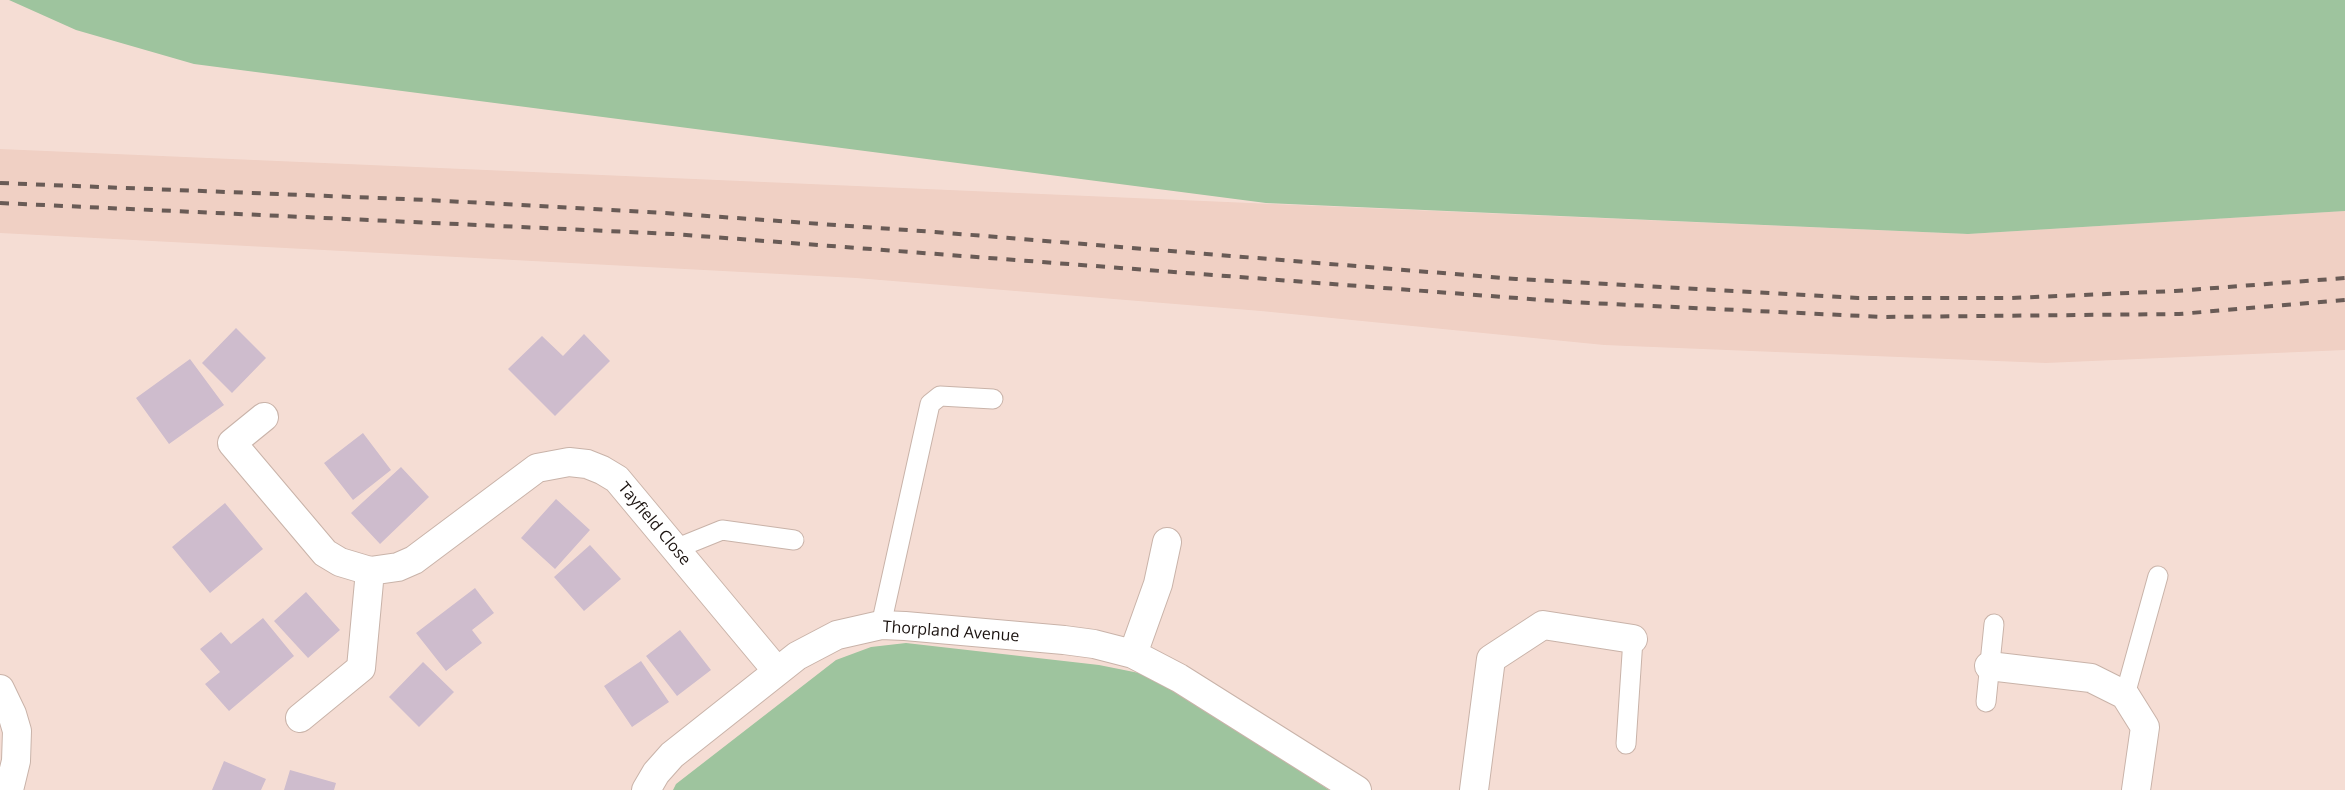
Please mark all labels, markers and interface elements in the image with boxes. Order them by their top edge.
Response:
street label: Tayfield Close [614,479,694,569]
street label: Thorpland Avenue [882,618,1020,646]

